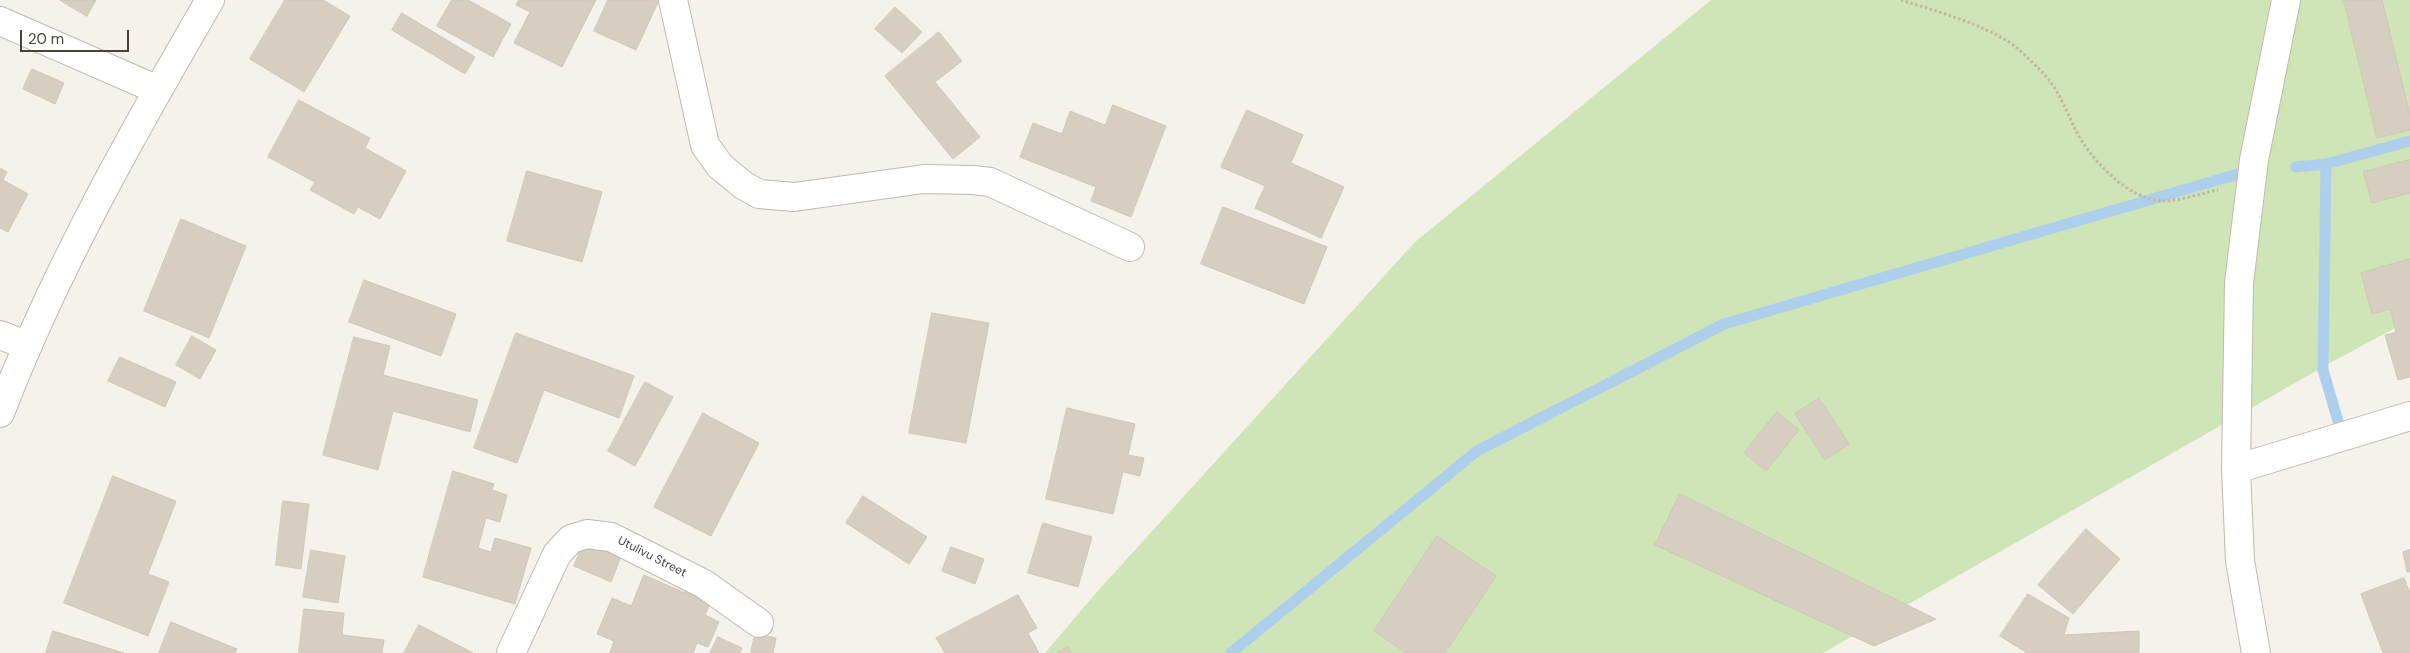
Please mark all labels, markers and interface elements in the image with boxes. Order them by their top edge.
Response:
scale bar [22,20,131,52]
text: 20 m [28,29,64,49]
street label: Utulivu Street [615,533,689,581]

